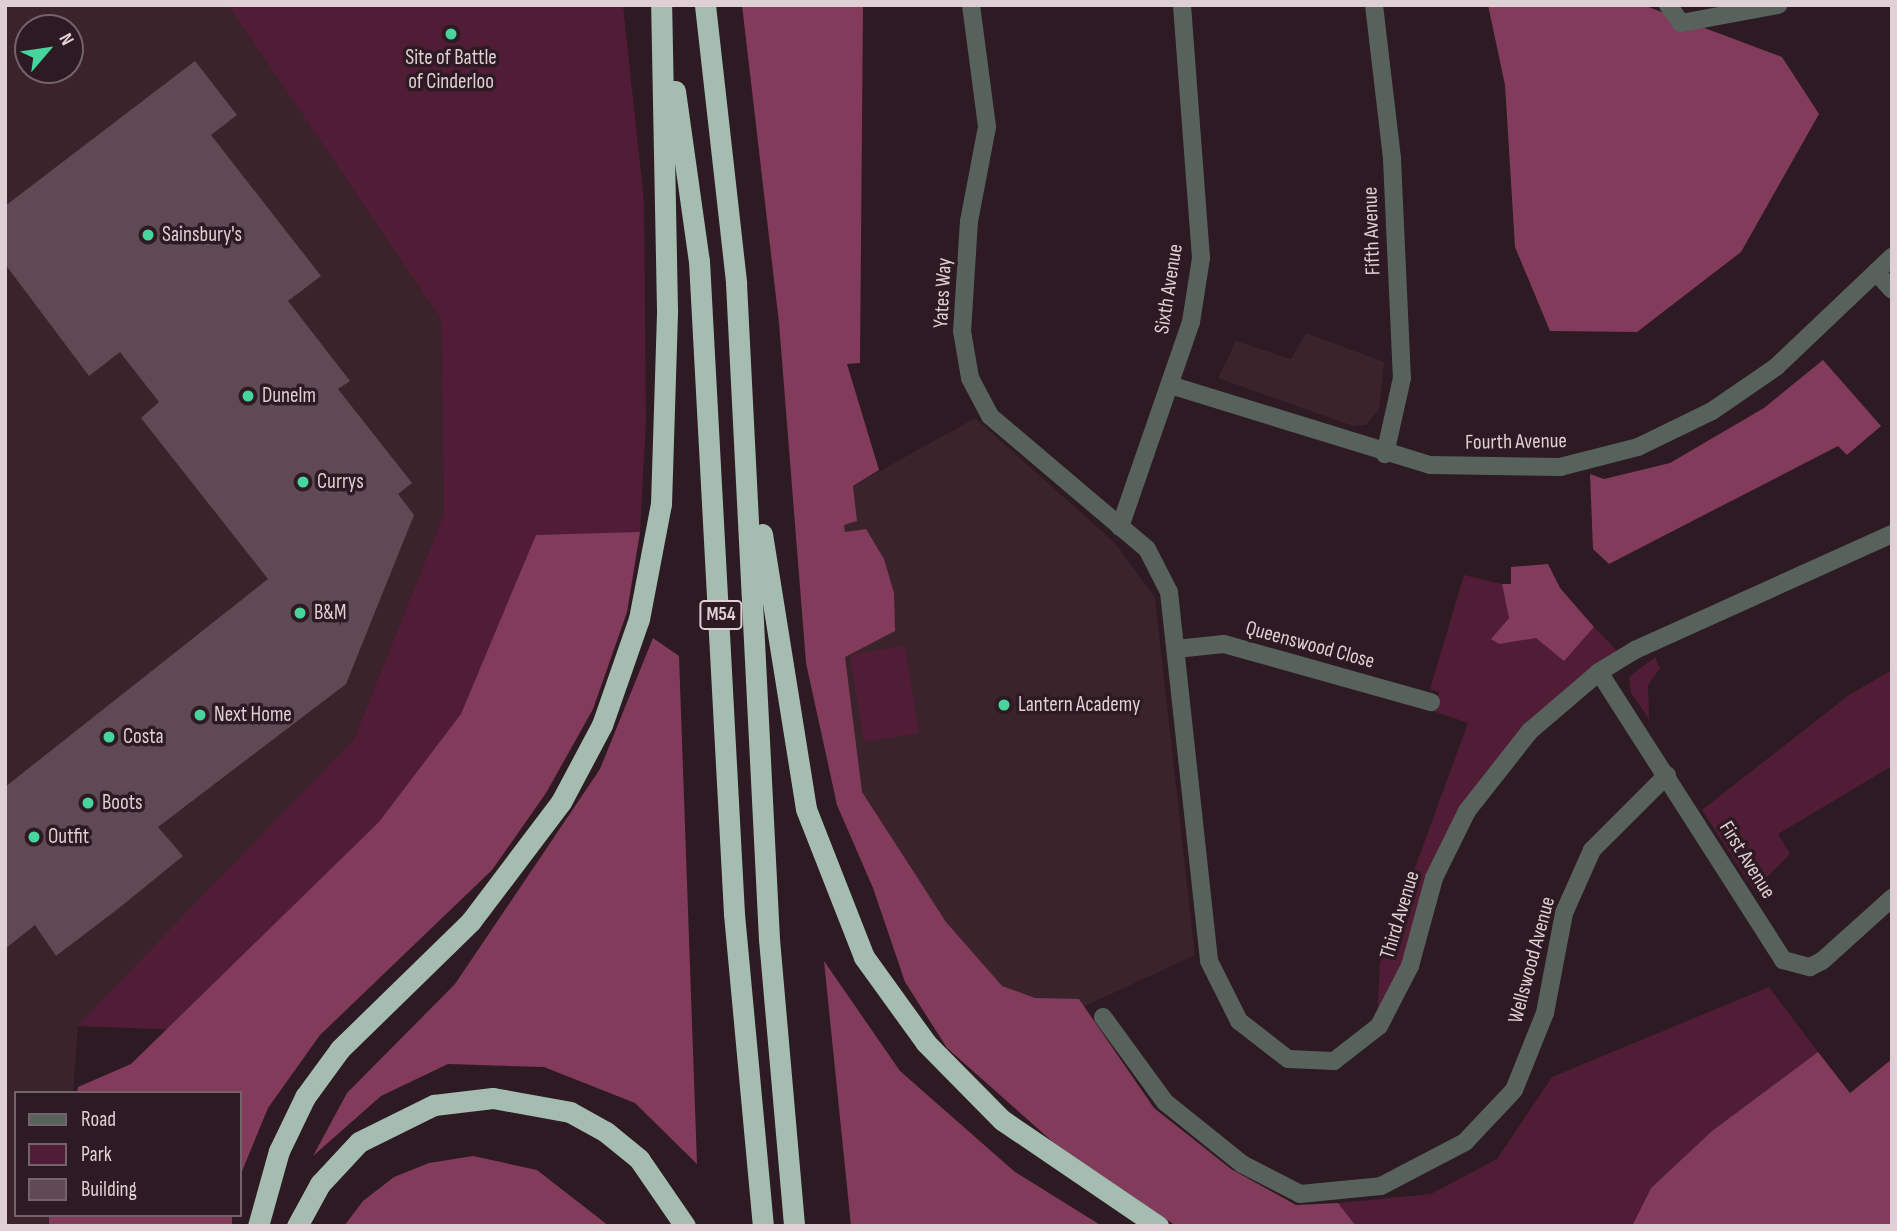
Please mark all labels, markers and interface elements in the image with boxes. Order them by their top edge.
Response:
north arrow [14,14,84,84]
marker: Site of Battle of Cinderloo [443,26,459,42]
text: N [54,30,79,50]
place label: Site of Battle of Cinderloo [405,45,497,95]
street label: Fifth Avenue [1358,186,1386,276]
place label: Sainsbury's [162,222,242,248]
marker: Sainsbury's [140,227,156,243]
street label: Sixth Avenue [1149,242,1189,336]
street label: Yates Way [929,257,957,329]
place label: Dunelm [262,383,316,409]
marker: Dunelm [240,388,256,404]
street label: Fourth Avenue [1465,429,1567,455]
place label: Currys [317,469,364,495]
marker: Currys [295,474,311,490]
place label: B&M [314,600,346,626]
road number: M54 [698,600,744,630]
marker: B&M [292,605,308,621]
street label: Queenswood Close [1243,616,1377,674]
place label: Lantern Academy [1018,692,1140,718]
marker: Lantern Academy [996,697,1012,713]
place label: Next Home [214,702,292,728]
marker: Next Home [192,707,208,723]
place label: Costa [123,724,164,750]
marker: Costa [101,729,117,745]
place label: Boots [102,790,143,816]
marker: Boots [80,795,96,811]
street label: First Avenue [1713,817,1781,903]
place label: Outfit [48,824,89,850]
marker: Outfit [26,829,42,845]
street label: Third Avenue [1375,868,1425,962]
street label: Wellswood Avenue [1503,894,1561,1026]
legend [14,1091,242,1217]
text: Road [81,1107,116,1132]
text: Park [81,1142,112,1167]
text: Building [81,1177,137,1202]

